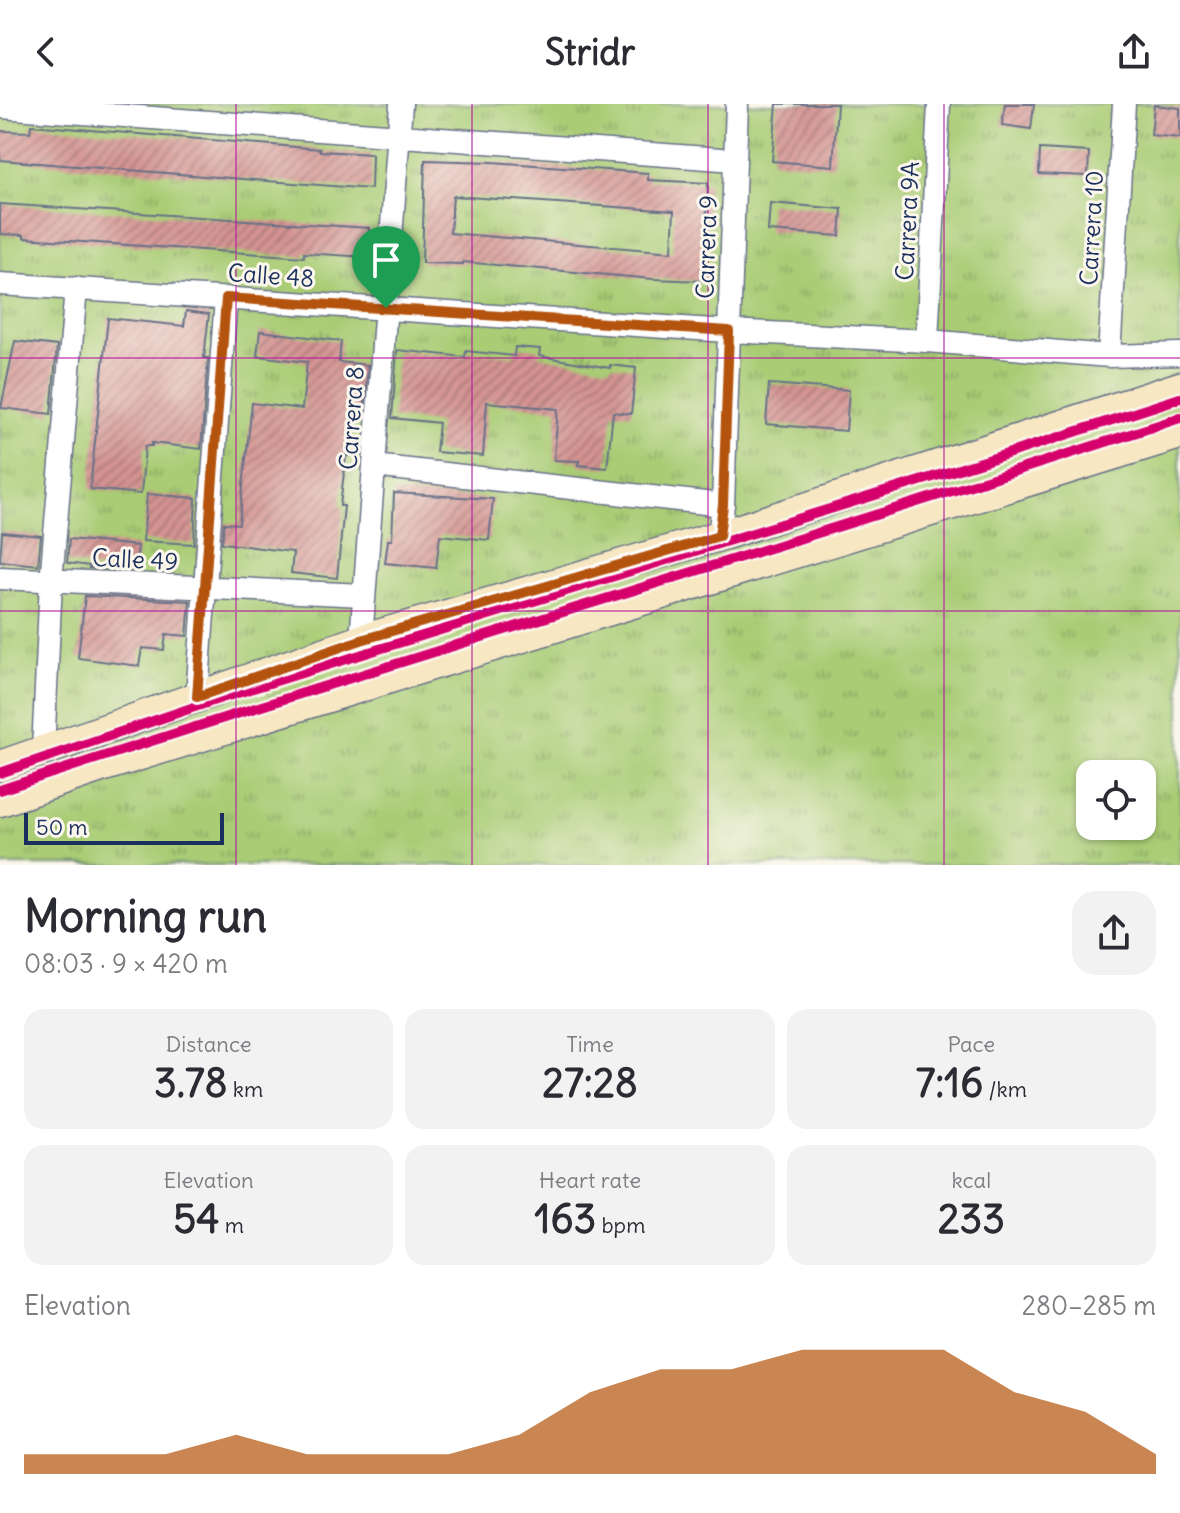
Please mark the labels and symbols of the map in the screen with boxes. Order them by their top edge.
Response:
street label: Carrera 9A [889,161,925,281]
street label: Carrera 10 [1073,170,1109,286]
street label: Carrera 9 [689,195,723,299]
pin [352,226,420,308]
street label: Calle 48 [227,257,315,293]
street label: Carrera 8 [332,365,370,471]
street label: Calle 49 [91,542,179,576]
scale bar [24,809,224,845]

